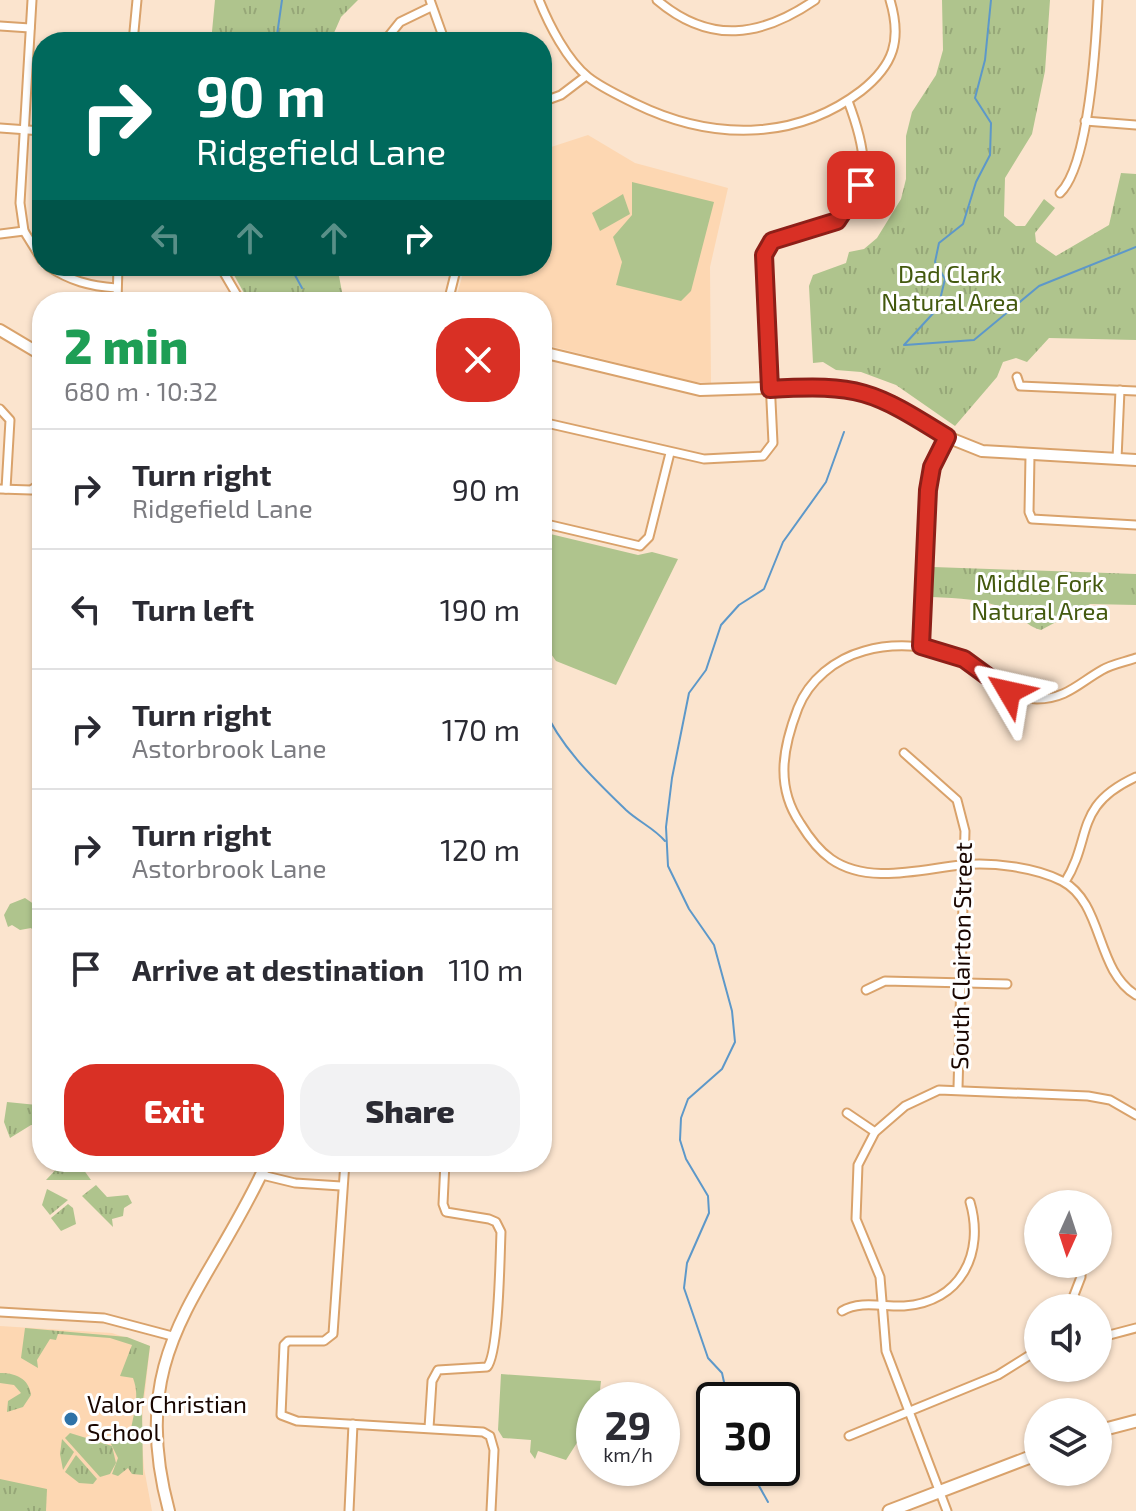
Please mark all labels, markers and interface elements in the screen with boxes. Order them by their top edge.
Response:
text: 90 m [196,61,326,128]
icon: right [64,64,168,168]
text: Ridgefield Lane [196,129,446,172]
pin [827,151,895,219]
icon: arrive [839,163,883,207]
icon: left [144,216,188,260]
icon: ahead [228,216,272,260]
icon: ahead [312,216,356,260]
icon: right [396,216,440,260]
park label: Dad Clark Natural Area [881,259,1019,316]
text: 2 min [64,316,188,374]
button: close [436,318,520,402]
text: 680 m · 10:32 [64,375,218,406]
text: Turn right [132,456,272,492]
icon: right [64,467,108,511]
text: 90 m [452,471,520,507]
text: Ridgefield Lane [132,492,313,523]
park label: Middle Fork Natural Area [971,568,1109,625]
icon: left [64,587,108,631]
text: Turn left [132,591,254,627]
text: 190 m [440,591,520,627]
position arrow [967,650,1051,734]
text: Turn right [132,696,272,732]
icon: right [64,707,108,751]
text: 170 m [442,711,520,747]
text: Astorbrook Lane [132,732,326,763]
text: Turn right [132,816,272,852]
icon: right [64,827,108,871]
text: 120 m [440,831,520,867]
street label: South Clairton Street [944,842,977,1070]
text: Astorbrook Lane [132,852,326,883]
icon: arrive [64,947,108,991]
text: Arrive at destination [132,951,424,987]
text: 110 m [448,951,523,987]
button: Exit [64,1064,284,1156]
button: Share [300,1064,520,1156]
north arrow [1024,1190,1112,1278]
map controls [1024,1190,1112,1486]
button: sound [1024,1294,1112,1382]
speed limit sign: 30 [696,1382,800,1486]
place label: Valor Christian School [87,1389,247,1446]
button: layers [1024,1398,1112,1486]
text: 29 [605,1400,651,1448]
marker: Valor Christian School [62,1410,80,1428]
text: km/h [603,1442,653,1466]

